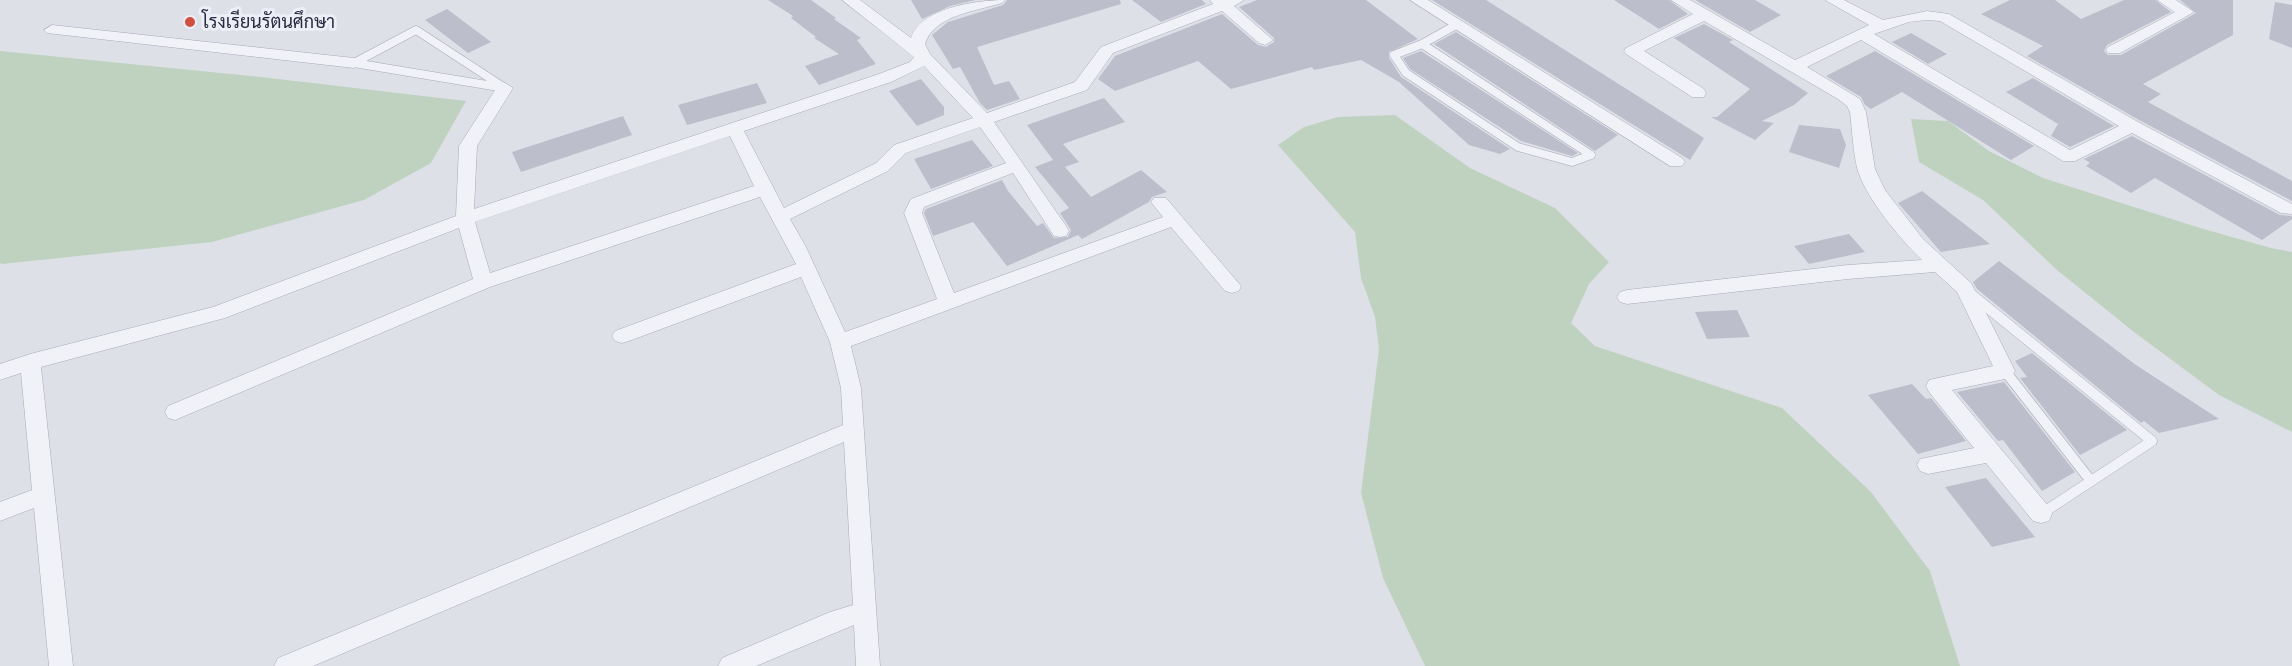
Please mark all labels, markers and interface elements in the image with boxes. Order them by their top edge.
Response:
place label: โรงเรียนรัตนศึกษา [202,11,335,33]
marker: โรงเรียนรัตนศึกษา [183,15,197,29]

